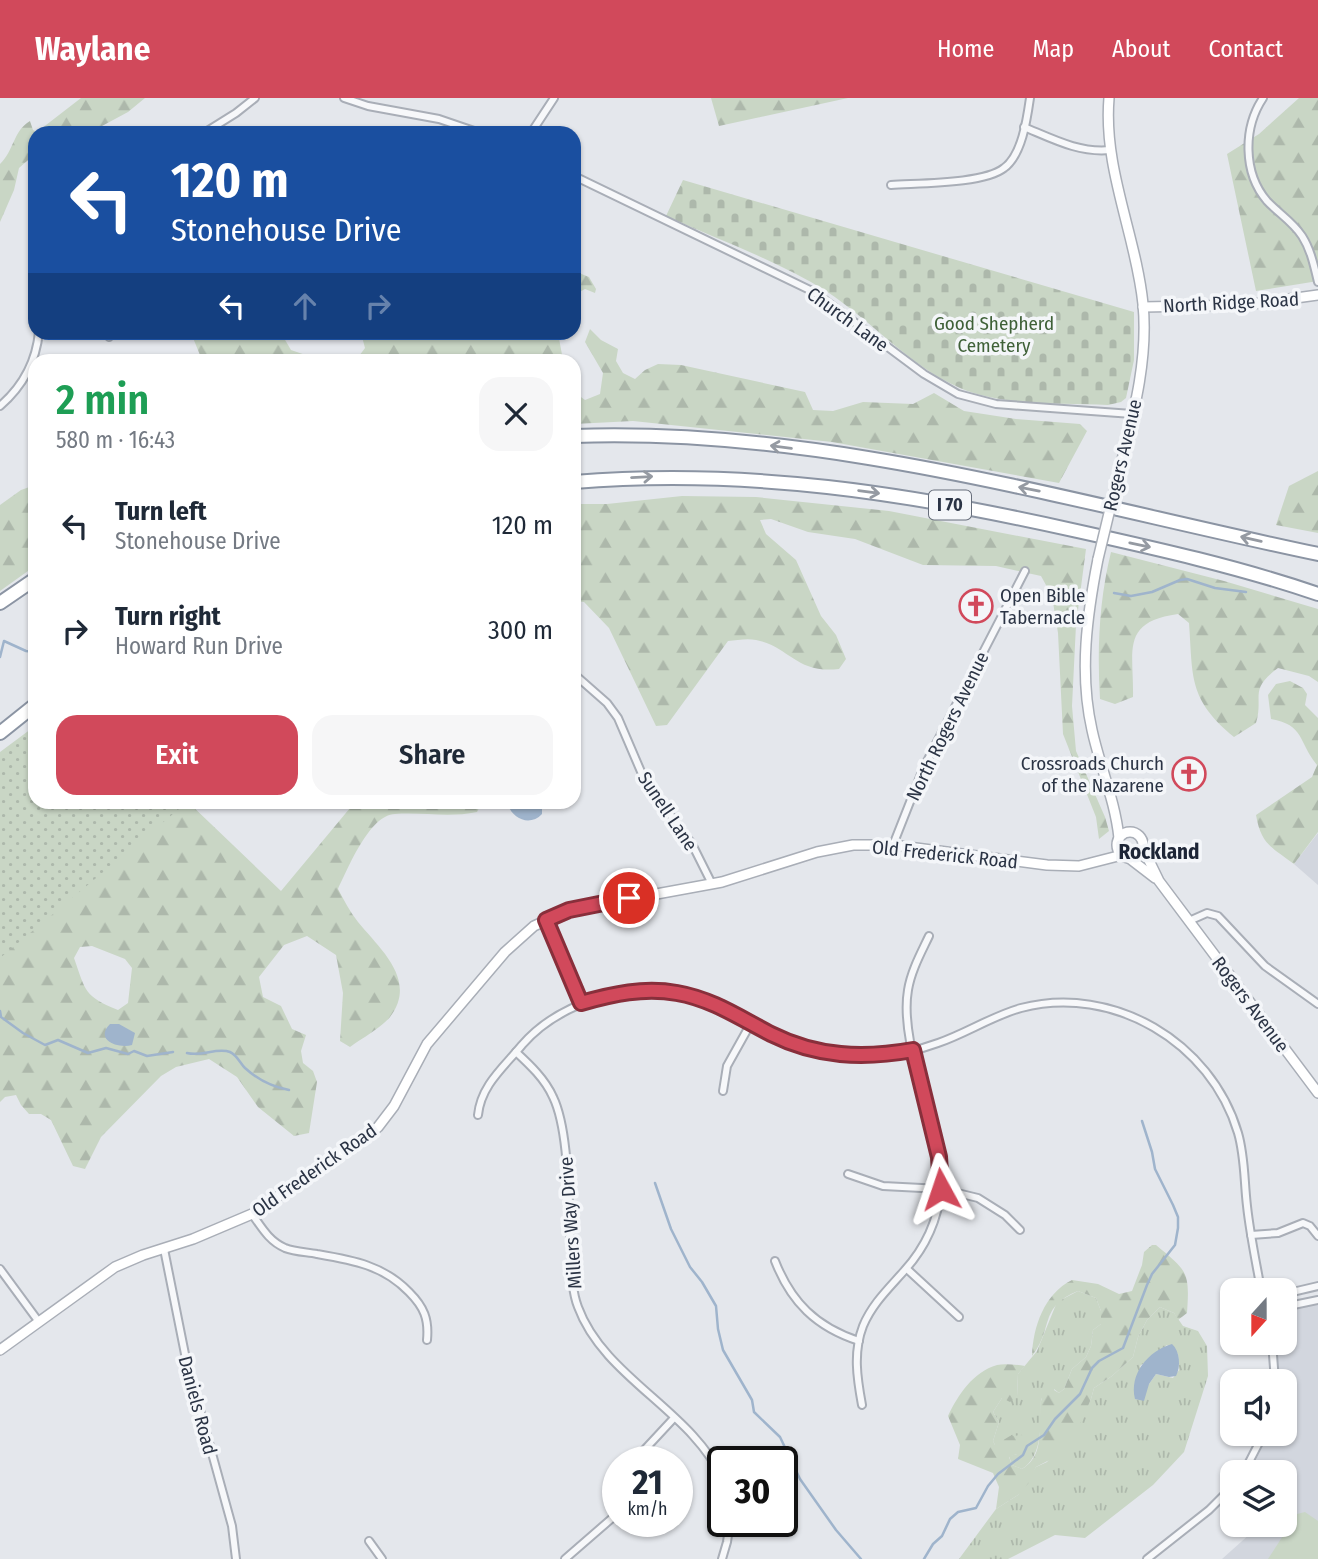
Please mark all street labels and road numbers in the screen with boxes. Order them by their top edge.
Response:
street label: Church Lane [802,282,893,357]
street label: North Ridge Road [1162,287,1300,318]
street label: Rogers Avenue [1098,397,1147,513]
road number: I 70 [929,491,971,520]
street label: North Rogers Avenue [901,648,994,804]
street label: Sunell Lane [633,767,702,855]
street label: Old Frederick Road [871,835,1019,874]
street label: Rogers Avenue [1207,952,1294,1057]
street label: Old Frederick Road [248,1119,381,1222]
street label: Millers Way Drive [554,1156,587,1290]
street label: Daniels Road [173,1353,222,1457]

